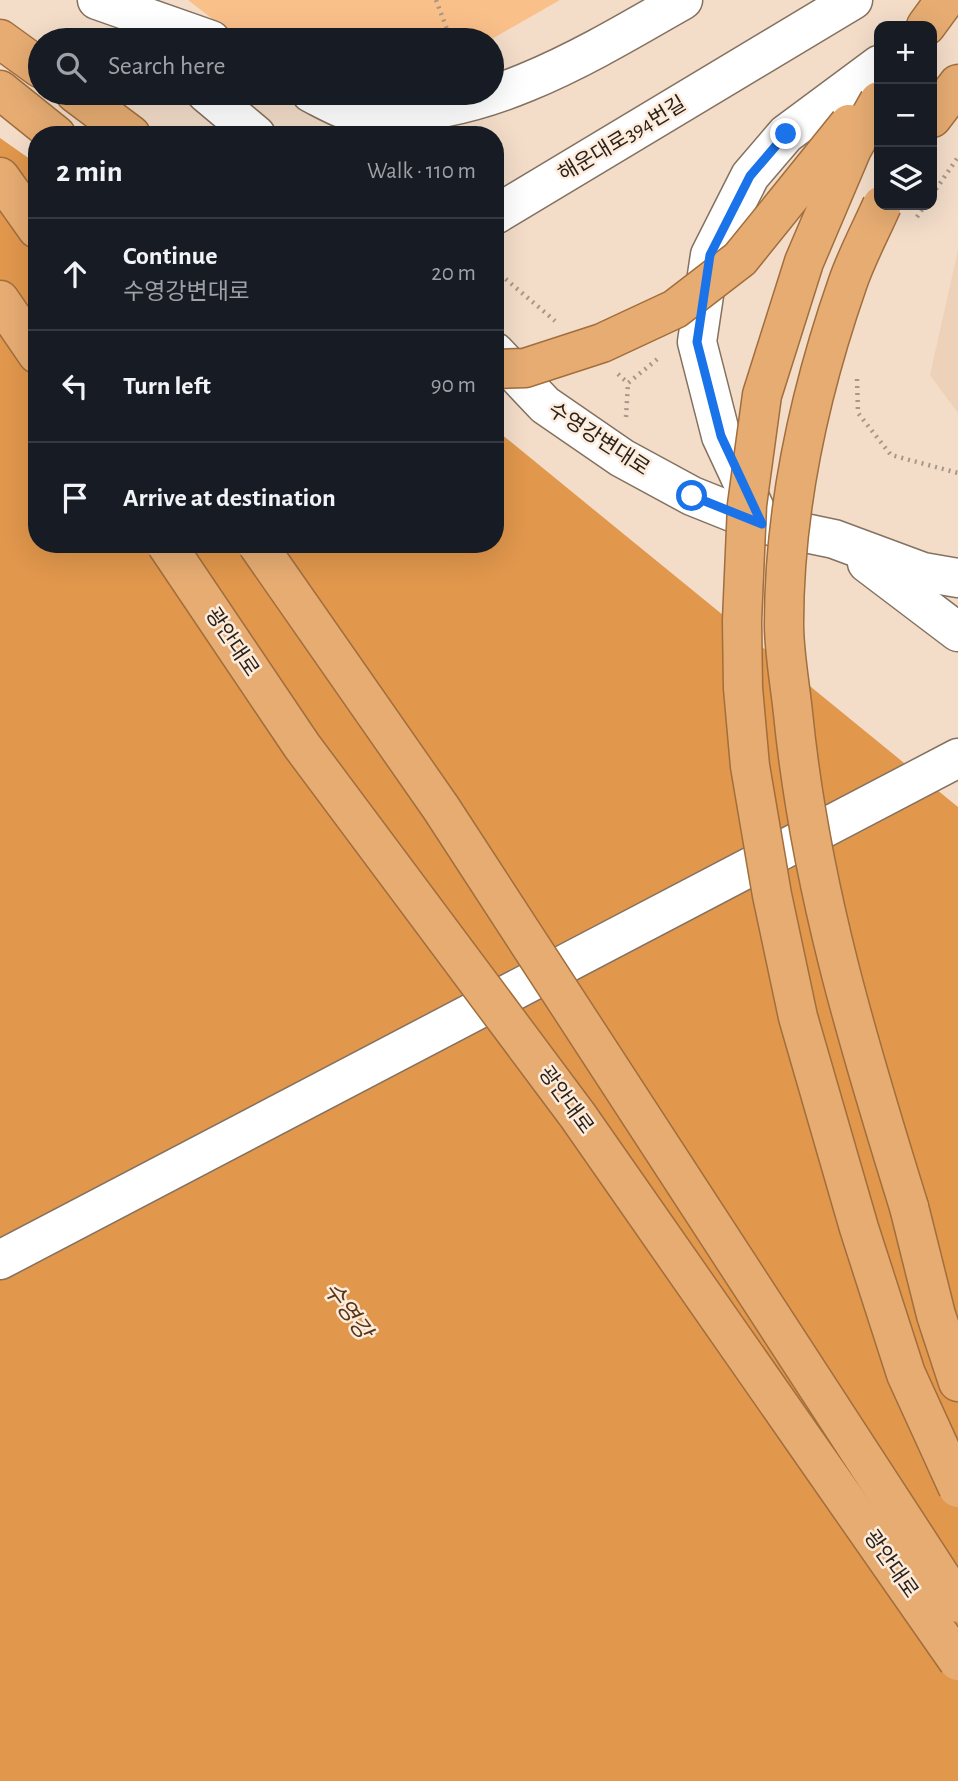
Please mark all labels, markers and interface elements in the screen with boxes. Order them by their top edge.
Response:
map controls [874,21,937,210]
button: + [874,21,937,84]
search box [28,28,504,105]
icon: search [52,48,90,86]
text: Search here [108,53,226,79]
button: − [874,84,937,147]
street label: 해운대로394번길 [554,92,689,185]
route end [770,118,801,149]
button: layers [874,147,937,210]
text: 2 min [56,157,123,187]
text: Walk · 110 m [367,160,476,183]
text: Continue [123,243,218,269]
icon: ahead [56,255,94,293]
text: 20 m [431,262,476,285]
text: 수영강변대로 [123,281,250,304]
icon: left [56,367,94,405]
text: Turn left [123,373,211,399]
text: 90 m [431,374,476,397]
street label: 수영강변대로 [545,398,654,479]
icon: arrive [56,479,94,517]
route start [676,480,707,511]
text: Arrive at destination [123,485,336,511]
street label: 광안대로 [202,604,263,680]
street label: 광안대로 [535,1062,598,1137]
water label: 수영강 [319,1277,378,1346]
street label: 광안대로 [860,1526,923,1602]

